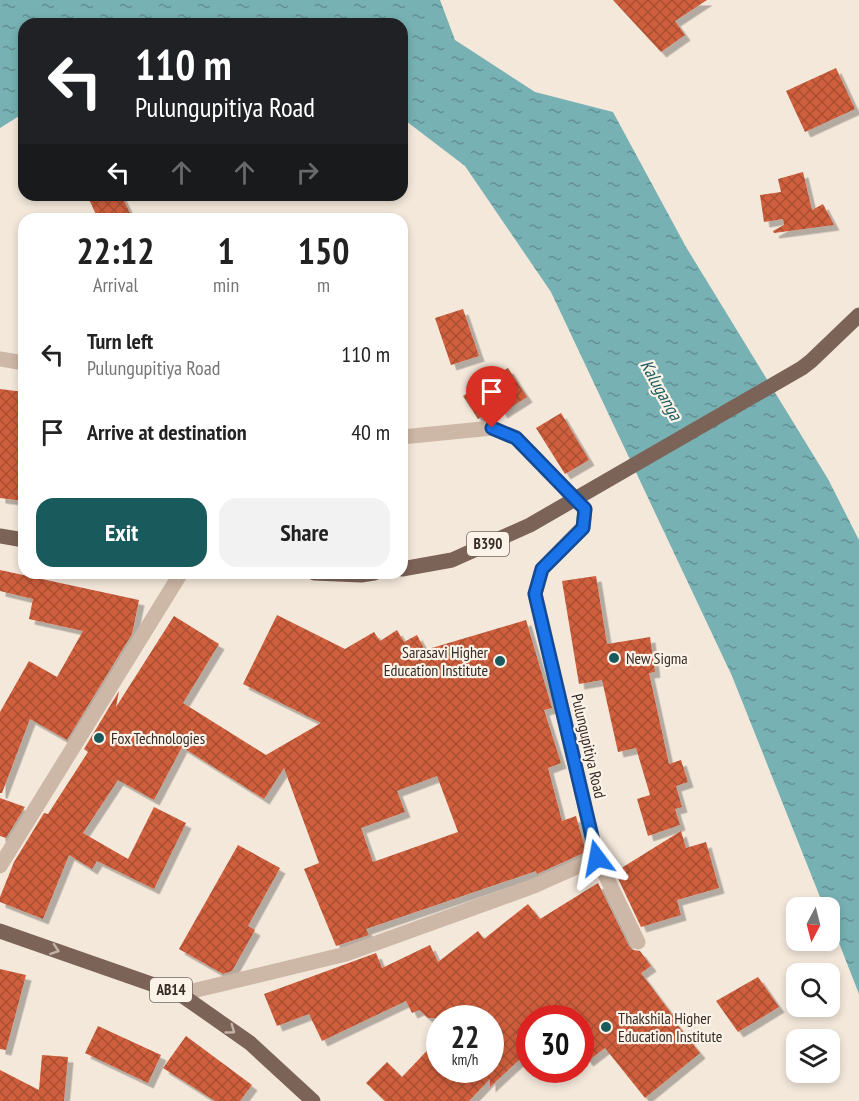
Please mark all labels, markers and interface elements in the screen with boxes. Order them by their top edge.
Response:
text: 110 m [135,37,232,92]
icon: left [36,42,114,120]
text: Pulungupitiya Road [135,90,315,124]
icon: left [102,156,135,189]
icon: ahead [165,156,198,189]
icon: ahead [228,156,261,189]
icon: right [291,156,324,189]
text: 22:12 [77,227,154,274]
text: 1 [217,227,235,274]
text: 150 [298,227,349,274]
text: Arrival [93,272,138,298]
text: min [213,272,239,298]
text: m [317,272,330,298]
text: Turn left [87,327,153,355]
icon: left [36,338,69,371]
text: 110 m [341,340,390,368]
text: Pulungupitiya Road [87,355,220,381]
water label: Kaluganga [635,356,688,425]
pin [466,366,517,428]
icon: arrive [475,375,508,408]
icon: arrive [36,416,69,449]
text: Arrive at destination [87,418,247,446]
text: 40 m [351,418,390,446]
button: Exit [36,498,207,567]
button: Share [219,498,390,567]
road number: B390 [467,532,509,556]
place label: Sarasavi Higher Education Institute [384,642,489,680]
place label: New Sigma [626,648,688,668]
marker: New Sigma [607,651,621,665]
marker: Sarasavi Higher Education Institute [493,654,507,668]
street label: Pulungupitiya Road [567,692,611,800]
place label: Fox Technologies [111,728,205,748]
marker: Fox Technologies [92,731,106,745]
position arrow [565,826,629,890]
north arrow [786,897,840,951]
map controls [786,897,840,1083]
one-way arrow [49,943,60,956]
button: search [786,963,840,1017]
road number: AB14 [150,978,192,1002]
speed limit sign: 30 [516,1005,594,1083]
place label: Thakshila Higher Education Institute [618,1008,722,1046]
text: 22 [451,1017,479,1056]
marker: Thakshila Higher Education Institute [599,1020,613,1034]
one-way arrow [225,1023,236,1034]
button: layers [786,1029,840,1083]
text: km/h [452,1050,478,1069]

